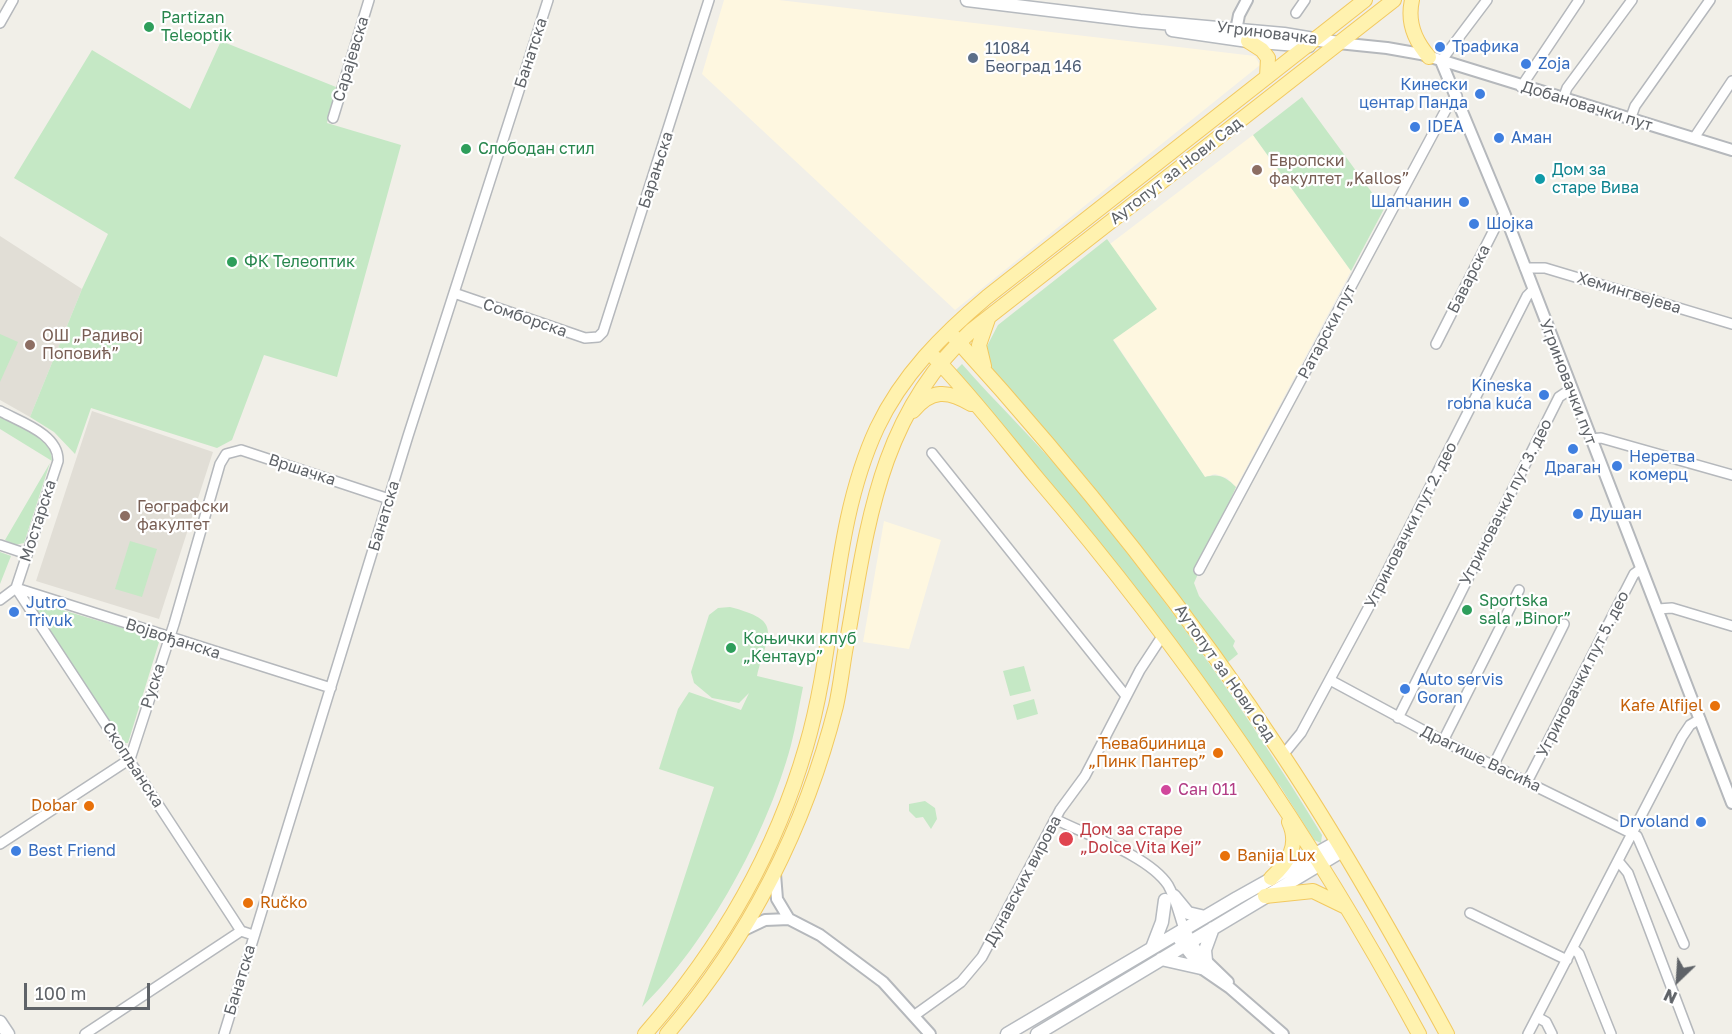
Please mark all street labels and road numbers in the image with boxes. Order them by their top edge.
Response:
street label: Сарајевска [329,14,373,104]
street label: Банатска [511,15,551,91]
street label: Угриновачка [1215,17,1319,49]
street label: Добановачки пут [1519,77,1655,135]
street label: Аутопут за Нови Сад [1106,113,1246,229]
street label: Барањска [635,129,677,211]
street label: Баварска [1444,241,1494,317]
street label: Хемингвејева [1575,268,1683,318]
street label: Ратарски пут [1294,282,1360,382]
street label: Сомборска [480,295,570,341]
street label: Угриновачки пут [1535,316,1601,448]
street label: Угриновачки пут 3. део [1456,416,1556,588]
street label: Угриновачки пут 2. део [1361,439,1461,611]
street label: Вршачка [266,450,338,490]
street label: Мостарска [16,477,60,565]
street label: Банатска [364,478,404,554]
street label: Угриновачки пут 5. део [1533,588,1633,760]
street label: Аутопут за Нови Сад [1170,601,1280,745]
street label: Војвођанска [123,615,223,663]
street label: Руска [137,661,169,711]
street label: Скопљанска [98,719,168,811]
street label: Драгише Васића [1418,722,1544,796]
street label: Дунавских вирова [980,812,1066,950]
street label: Банатска [220,942,260,1018]

